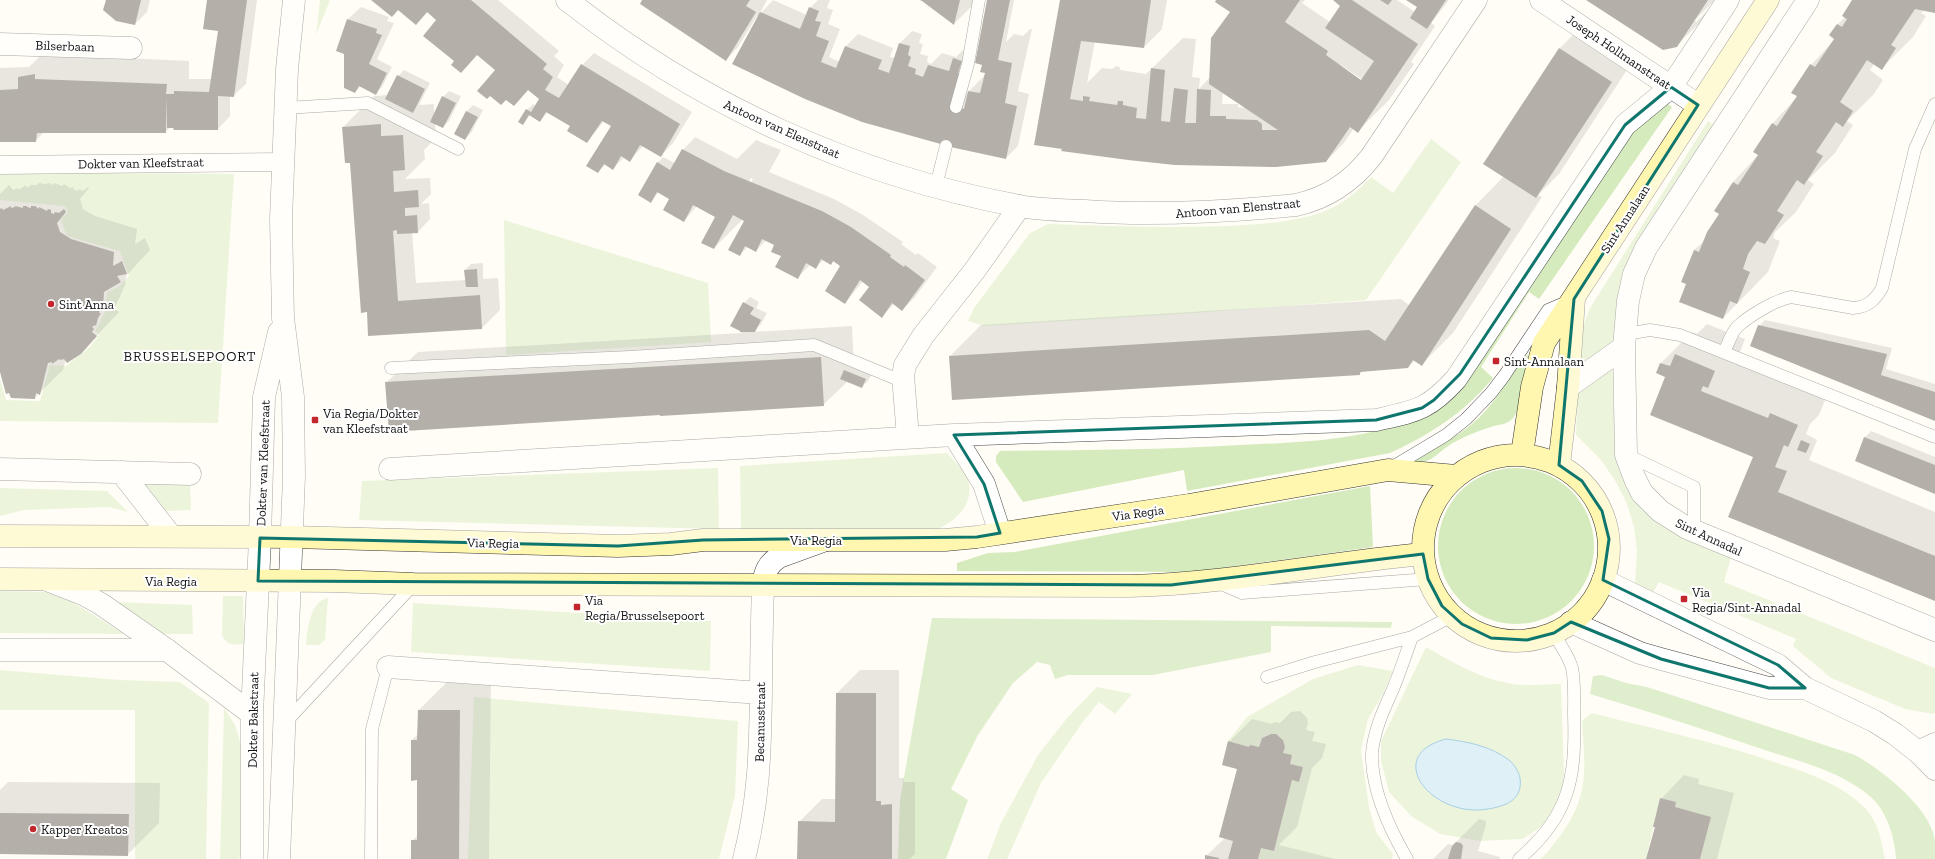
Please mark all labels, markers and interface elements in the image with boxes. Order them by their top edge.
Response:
street label: Joseph Hollmanstraat [1564,11,1674,93]
street label: Bilserbaan [35,37,95,55]
street label: Antoon van Elenstraat [722,97,843,161]
street label: Dokter van Kleefstraat [78,154,204,172]
street label: Sint Annalaan [1597,182,1653,256]
street label: Antoon van Elenstraat [1175,195,1301,221]
place label: Sint Anna [59,297,115,312]
marker: Sint Anna [46,299,56,309]
district label: BRUSSELSEPOORT [124,348,256,365]
place label: Sint-Annalaan [1504,354,1585,369]
marker: Sint-Annalaan [1491,356,1501,366]
street label: Dokter van Kleefstraat [253,399,273,526]
place label: Via Regia/Dokter van Kleefstraat [322,406,418,436]
marker: Via Regia/Dokter van Kleefstraat [310,415,320,425]
street label: Via Regia [1110,502,1166,524]
street label: Sint Annadal [1673,515,1745,559]
street label: Via Regia [789,533,843,548]
street label: Via Regia [466,535,520,551]
street label: Via Regia [144,574,198,589]
place label: Via Regia/Sint-Annadal [1691,585,1801,615]
place label: Via Regia/Brusselsepoort [584,593,705,623]
marker: Via Regia/Sint-Annadal [1679,594,1689,604]
marker: Via Regia/Brusselsepoort [572,602,582,612]
street label: Dokter Bakstraat [245,672,261,768]
street label: Becanusstraat [752,682,768,762]
place label: Kapper Kreatos [41,822,128,837]
marker: Kapper Kreatos [28,824,38,834]

